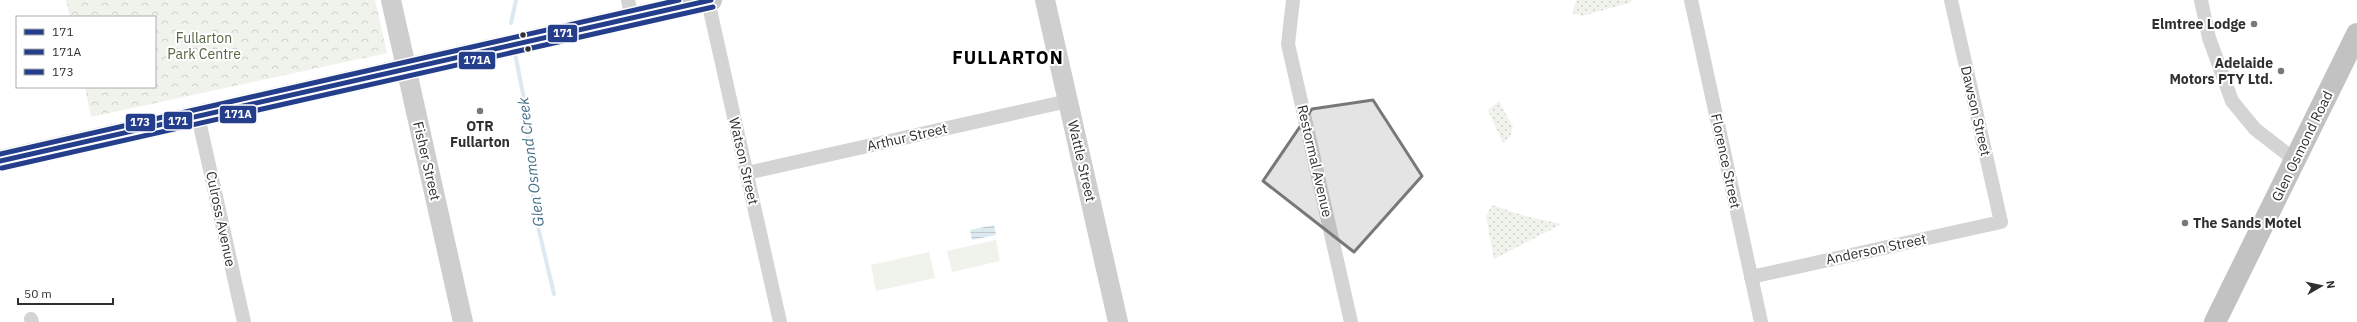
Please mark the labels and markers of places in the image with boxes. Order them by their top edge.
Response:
place label: Elmtree Lodge [2152,15,2246,33]
marker: Elmtree Lodge [2249,19,2259,29]
unlabelled marker [518,30,528,40]
unlabelled marker [523,44,533,54]
place label: Adelaide Motors PTY Ltd. [2169,54,2273,88]
marker: Adelaide Motors PTY Ltd. [2276,66,2286,76]
marker: OTR Fullarton [475,106,485,116]
place label: OTR Fullarton [450,117,510,151]
place label: The Sands Motel [2193,214,2301,232]
marker: The Sands Motel [2180,218,2190,228]

